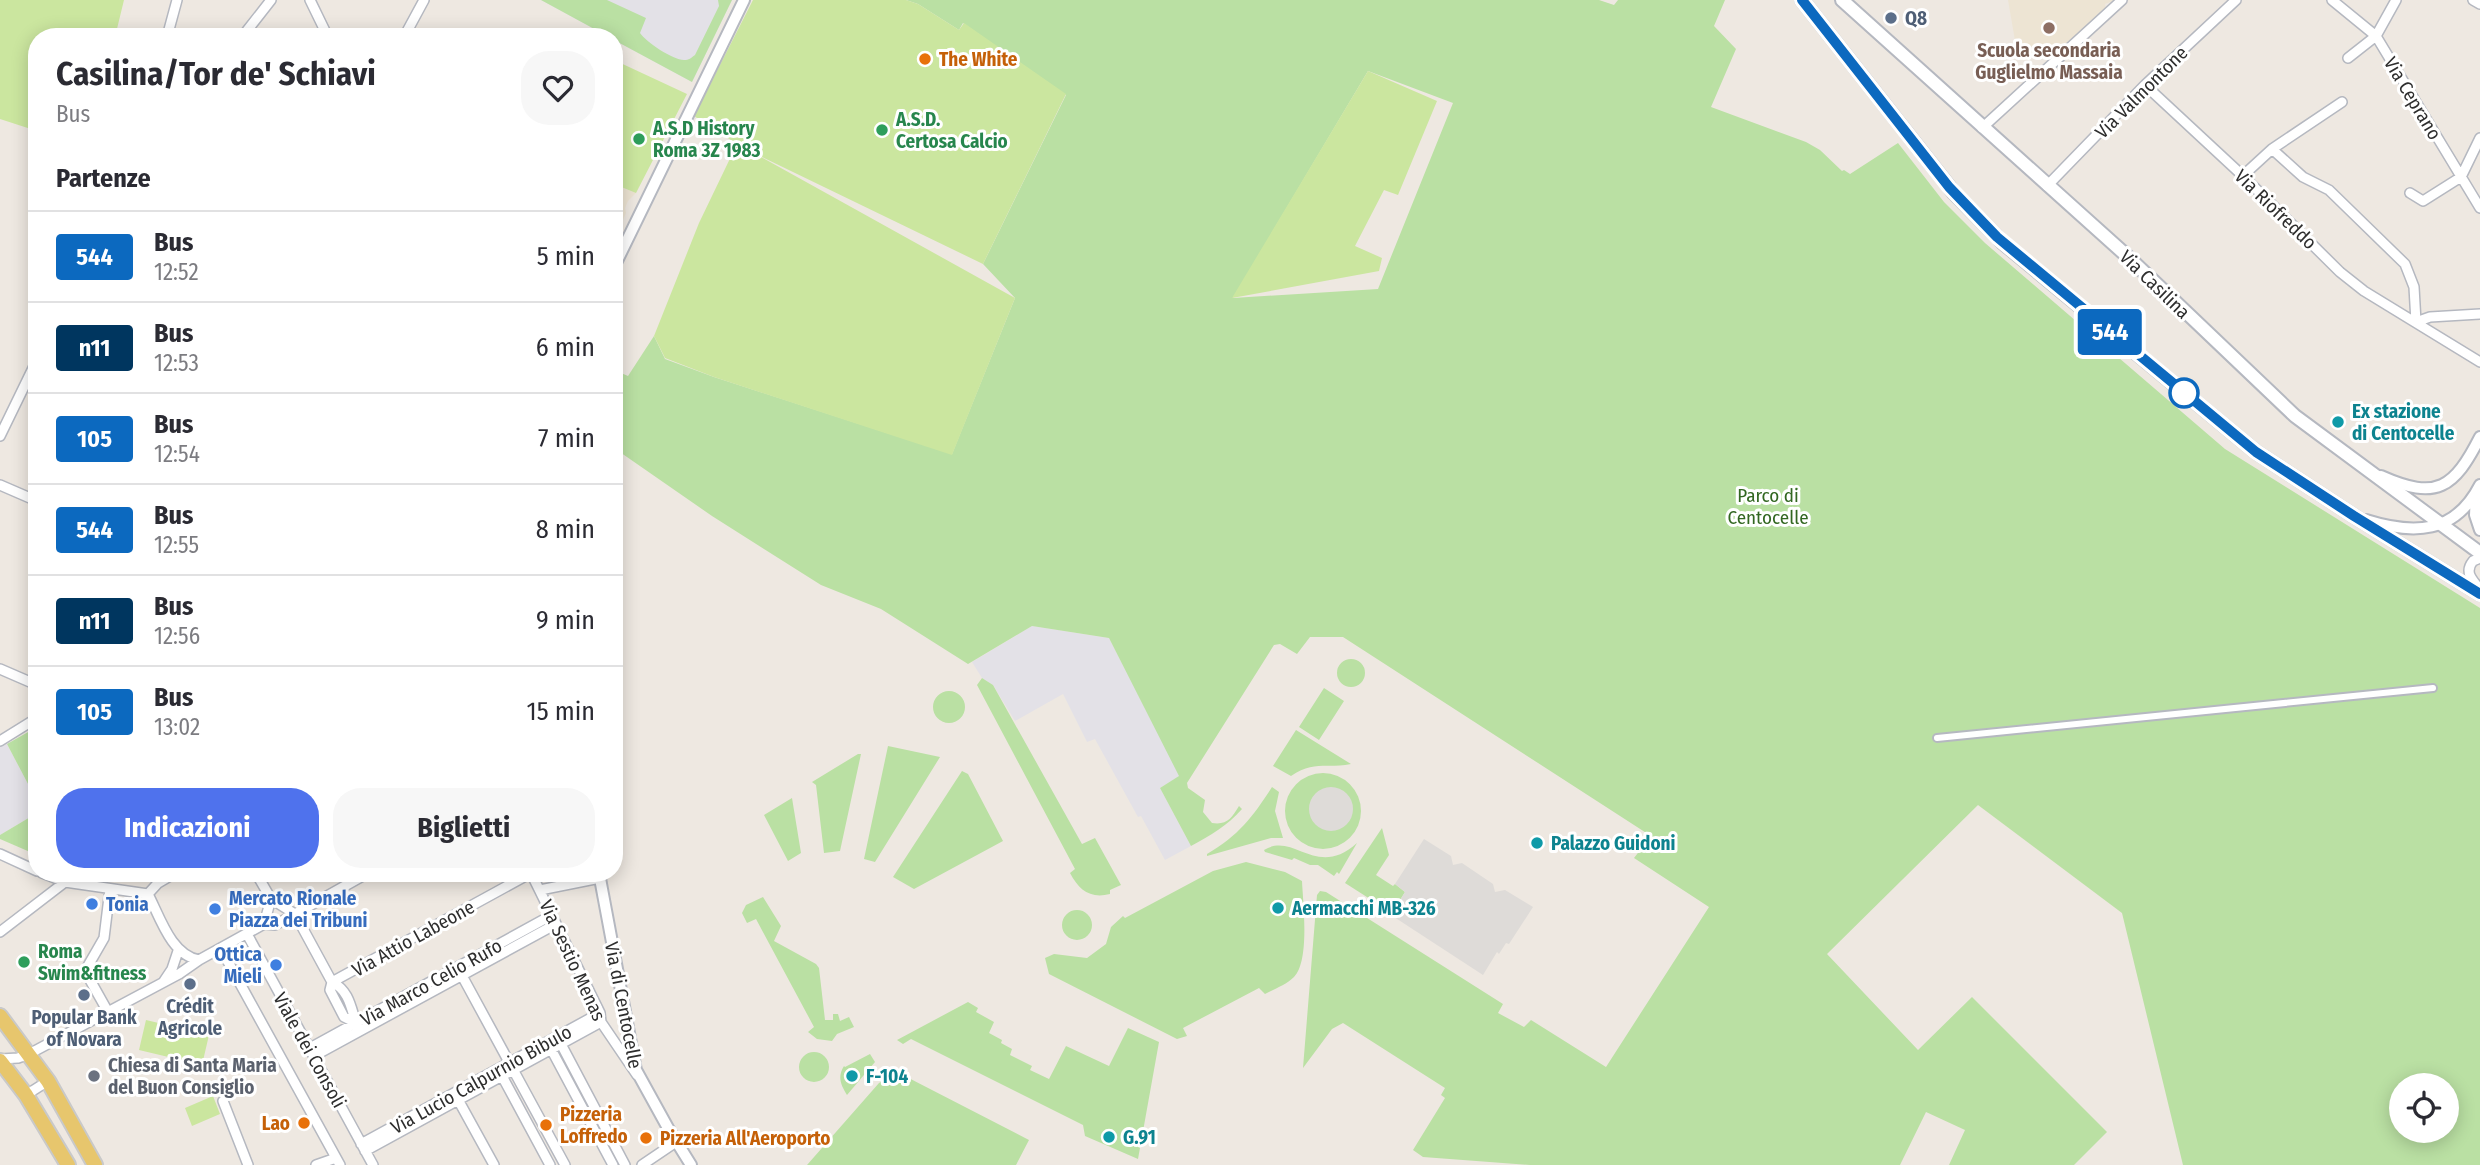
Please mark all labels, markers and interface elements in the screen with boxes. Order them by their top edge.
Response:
place label: Q8 [1905,7,1927,30]
marker: Q8 [1883,10,1899,26]
marker: Scuola secondaria Guglielmo Massaia [2041,20,2057,36]
place label: Scuola secondaria Guglielmo Massaia [1975,39,2123,84]
street label: Via Valmontone [2090,41,2192,143]
place label: The White [939,48,1018,71]
button: heart [521,51,595,125]
marker: The White [917,51,933,67]
street label: Via Ceprano [2379,53,2446,144]
text: Casilina/Tor de' Schiavi [56,54,376,94]
text: Bus [56,100,90,128]
place label: A.S.D. Certosa Calcio [895,108,1008,153]
place label: A.S.D History Roma 3Z 1983 [652,117,761,162]
marker: A.S.D. Certosa Calcio [874,122,890,138]
marker: A.S.D History Roma 3Z 1983 [631,131,647,147]
text: Partenze [56,163,151,194]
street label: Via Riofreddo [2230,165,2321,254]
text: Bus [154,227,193,258]
text: 5 min [537,241,595,272]
text: 544 [76,243,113,271]
street label: Via Casilina [2115,245,2195,324]
text: 12:52 [154,258,199,286]
line badge: 544 [2070,309,2150,355]
text: Bus [154,318,193,349]
text: 544 [2092,318,2128,346]
text: 6 min [536,332,595,363]
text: n11 [79,334,110,362]
text: 12:53 [154,349,199,377]
unlabelled marker [2169,378,2199,408]
place label: Ex stazione di Centocelle [2352,400,2455,445]
text: Bus [154,409,193,440]
marker: Ex stazione di Centocelle [2330,414,2346,430]
text: 7 min [538,423,595,454]
text: 105 [77,425,112,453]
text: 12:54 [154,440,200,468]
park label: Parco di Centocelle [1727,484,1809,529]
text: Bus [154,500,193,531]
text: 8 min [536,514,595,545]
text: 544 [76,516,113,544]
text: 12:55 [154,531,199,559]
text: Bus [154,591,193,622]
text: 9 min [536,605,595,636]
text: n11 [79,607,110,635]
text: 12:56 [154,622,200,650]
text: Bus [154,682,193,713]
text: 15 min [527,696,595,727]
text: 105 [77,698,112,726]
text: 13:02 [154,713,200,741]
button: Indicazioni [56,788,319,868]
button: Biglietti [333,788,595,868]
place label: Palazzo Guidoni [1551,832,1675,855]
marker: Palazzo Guidoni [1529,835,1545,851]
place label: Mercato Rionale Piazza dei Tribuni [229,887,367,932]
place label: Tonia [106,893,149,916]
street label: Via Attio Labeone [348,895,478,982]
marker: Tonia [84,896,100,912]
street label: Via Sestio Menas [534,896,611,1024]
place label: Aermacchi MB-326 [1291,897,1436,920]
marker: Aermacchi MB-326 [1270,900,1286,916]
marker: Mercato Rionale Piazza dei Tribuni [207,901,223,917]
street label: Via Marco Celio Rufo [356,934,506,1031]
place label: Roma Swim&fitness [38,940,147,985]
street label: Via di Centocelle [600,940,647,1070]
place label: Ottica Mieli [214,943,262,988]
marker: Roma Swim&fitness [16,954,32,970]
marker: Ottica Mieli [268,957,284,973]
marker: Crédit Agricole [182,976,198,992]
marker: Popular Bank of Novara [76,987,92,1003]
street label: Viale dei Consoli [268,989,351,1112]
place label: Crédit Agricole [157,995,223,1040]
place label: Popular Bank of Novara [31,1006,137,1051]
street label: Via Lucio Calpurnio Bibulo [387,1020,576,1139]
place label: Chiesa di Santa Maria del Buon Consiglio [108,1054,277,1099]
place label: F-104 [866,1065,908,1088]
marker: Chiesa di Santa Maria del Buon Consiglio [86,1068,102,1084]
marker: F-104 [844,1068,860,1084]
map controls [2389,1073,2459,1143]
button: locate [2389,1073,2459,1143]
place label: Pizzeria Loffredo [560,1103,628,1148]
place label: Lao [262,1112,290,1135]
marker: Lao [296,1115,312,1131]
marker: Pizzeria Loffredo [538,1117,554,1133]
place label: G.91 [1123,1126,1156,1149]
place label: Pizzeria All'Aeroporto [660,1127,830,1150]
marker: G.91 [1101,1129,1117,1145]
marker: Pizzeria All'Aeroporto [638,1130,654,1146]

